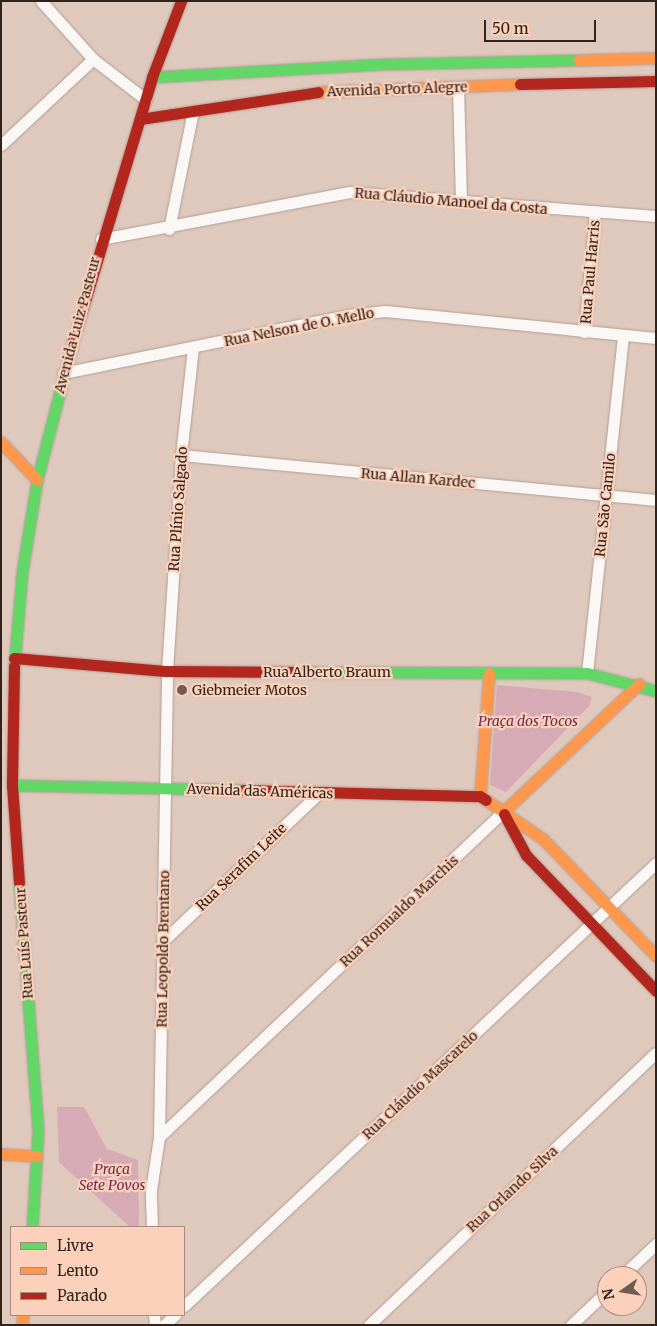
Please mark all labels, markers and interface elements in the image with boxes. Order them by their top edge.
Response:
scale bar [487,10,600,42]
text: 50 m [492,19,529,38]
street label: Avenida Porto Alegre [326,78,468,100]
street label: Rua Cláudio Manoel da Costa [354,184,548,218]
street label: Rua Paul Harris [577,219,603,325]
street label: Avenida Luiz Pasteur [51,255,103,395]
street label: Rua Nelson de O. Mello [223,304,375,350]
street label: Rua Plínio Salgado [165,446,191,572]
street label: Rua São Camilo [591,452,619,558]
street label: Rua Allan Kardec [360,465,476,491]
street label: Rua Alberto Braum [263,664,391,680]
place label: Giebmeier Motos [192,682,307,698]
marker: Giebmeier Motos [176,684,188,696]
park label: Praça dos Tocos [478,713,578,729]
street label: Avenida das Américas [186,780,334,802]
street label: Rua Serafim Leite [192,820,290,914]
street label: Rua Romualdo Marchis [336,852,462,970]
street label: Rua Leopoldo Brentano [153,870,173,1028]
street label: Rua Luís Pasteur [12,887,36,999]
street label: Rua Cláudio Mascarelo [359,1027,481,1143]
street label: Rua Orlando Silva [463,1142,561,1236]
park label: Praça Sete Povos [79,1161,145,1194]
legend [10,1226,185,1316]
text: Livre [57,1236,94,1255]
text: Lento [57,1261,98,1280]
north arrow [597,1266,647,1316]
text: Parado [57,1286,107,1305]
text: N [598,1287,618,1302]

